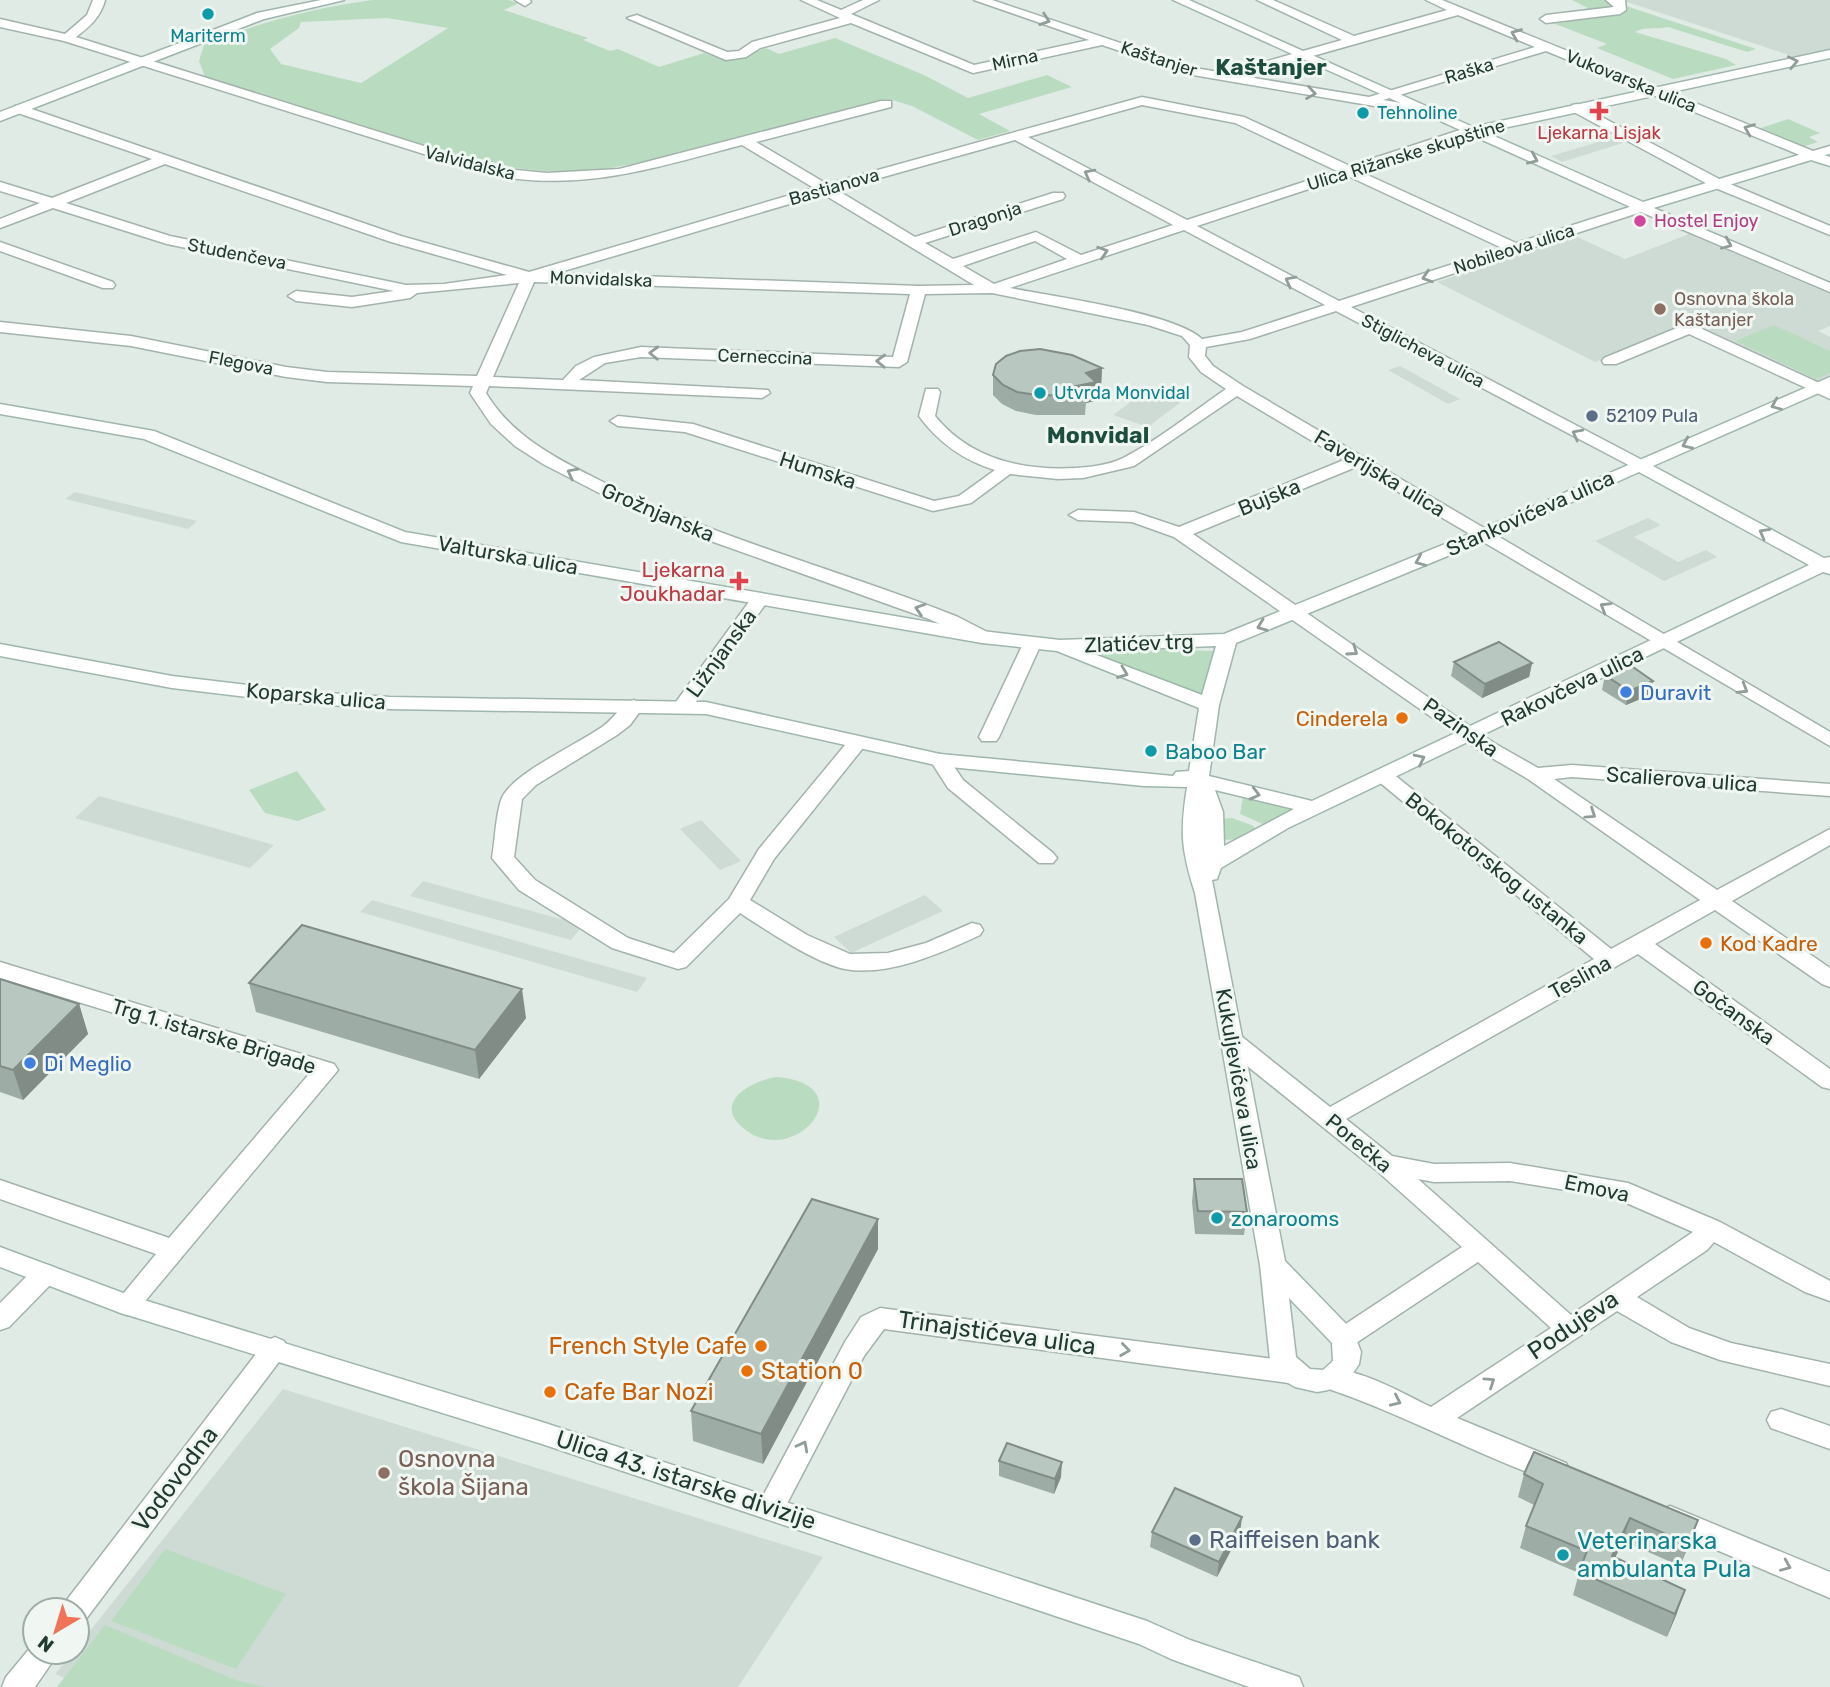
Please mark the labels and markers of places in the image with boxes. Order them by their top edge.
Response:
marker: Mariterm [200,6,216,22]
place label: Mariterm [170,25,246,47]
place label: Tehnoline [1377,102,1458,124]
marker: Ljekarna Lisjak [1591,103,1607,119]
marker: Tehnoline [1355,105,1371,121]
place label: Ljekarna Lisjak [1537,122,1661,144]
place label: Hostel Enjoy [1654,210,1759,232]
marker: Hostel Enjoy [1632,213,1648,229]
place label: Osnovna škola Kaštanjer [1674,288,1794,331]
marker: Osnovna škola Kaštanjer [1652,301,1668,317]
place label: Utvrda Monvidal [1054,382,1190,404]
marker: Utvrda Monvidal [1032,385,1048,401]
place label: 52109 Pula [1606,405,1698,427]
marker: 52109 Pula [1584,408,1600,424]
place label: Ljekarna Joukhadar [620,557,725,606]
marker: Ljekarna Joukhadar [731,573,747,589]
place label: Duravit [1640,680,1711,705]
marker: Duravit [1618,684,1634,700]
place label: Cinderela [1296,706,1388,731]
marker: Cinderela [1394,710,1410,726]
place label: Baboo Bar [1165,739,1266,764]
marker: Baboo Bar [1143,743,1159,759]
place label: Kod Kadre [1720,931,1818,956]
marker: Kod Kadre [1698,935,1714,951]
place label: Di Meglio [44,1051,132,1076]
marker: Di Meglio [22,1055,38,1071]
place label: zonarooms [1231,1206,1339,1231]
marker: zonarooms [1209,1210,1225,1226]
place label: French Style Cafe [548,1332,747,1360]
marker: French Style Cafe [753,1338,769,1354]
place label: Station 0 [761,1357,863,1385]
marker: Station 0 [739,1363,755,1379]
place label: Cafe Bar Nozi [564,1378,714,1406]
marker: Cafe Bar Nozi [542,1384,558,1400]
place label: Osnovna škola Šijana [398,1445,529,1501]
marker: Osnovna škola Šijana [376,1465,392,1481]
place label: Raiffeisen bank [1209,1526,1381,1554]
place label: Veterinarska ambulanta Pula [1577,1527,1751,1583]
marker: Raiffeisen bank [1187,1532,1203,1548]
marker: Veterinarska ambulanta Pula [1555,1547,1571,1563]

